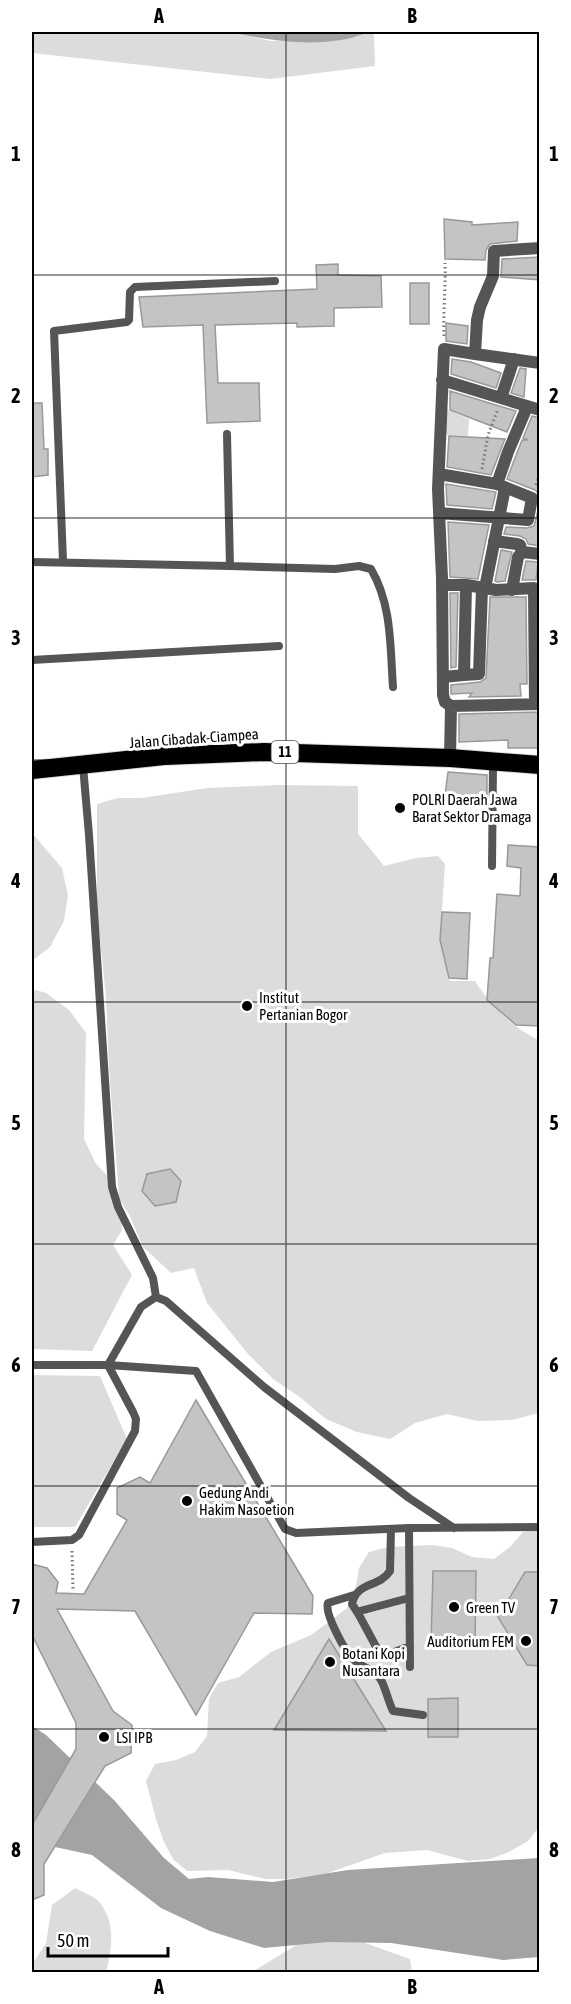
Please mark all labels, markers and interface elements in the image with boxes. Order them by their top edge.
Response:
text: A [153,4,164,27]
text: B [407,4,417,27]
text: 1 [11,142,21,165]
text: 1 [549,142,559,165]
text: 2 [11,384,21,407]
text: 2 [549,384,559,407]
text: 3 [11,626,21,649]
text: 3 [549,626,559,649]
street label: Jalan Cibadak-Ciampea [129,725,259,751]
road number: 11 [272,741,298,763]
place label: POLRI Daerah Jawa Barat Sektor Dramaga [412,791,531,825]
marker: POLRI Daerah Jawa Barat Sektor Dramaga [393,801,407,815]
text: 4 [10,869,21,892]
text: 4 [548,869,559,892]
place label: Institut Pertanian Bogor [259,989,348,1023]
marker: Institut Pertanian Bogor [240,999,254,1013]
text: 5 [11,1111,21,1134]
text: 5 [549,1111,559,1134]
text: 6 [11,1353,21,1376]
text: 6 [549,1353,559,1376]
place label: Gedung Andi Hakim Nasoetion [199,1484,294,1518]
marker: Gedung Andi Hakim Nasoetion [180,1494,194,1508]
text: 7 [11,1595,21,1618]
text: 7 [549,1595,559,1618]
place label: Green TV [466,1599,516,1616]
marker: Green TV [447,1600,461,1614]
place label: Auditorium FEM [427,1633,514,1650]
marker: Auditorium FEM [519,1634,533,1648]
place label: Botani Kopi Nusantara [342,1645,405,1679]
marker: Botani Kopi Nusantara [323,1655,337,1669]
place label: LSI IPB [116,1729,152,1746]
marker: LSI IPB [97,1730,111,1744]
text: 8 [11,1838,21,1861]
text: 8 [549,1838,559,1861]
scale bar [48,1920,168,1958]
text: 50 m [57,1930,89,1951]
text: A [153,1975,164,1998]
text: B [407,1975,417,1998]

